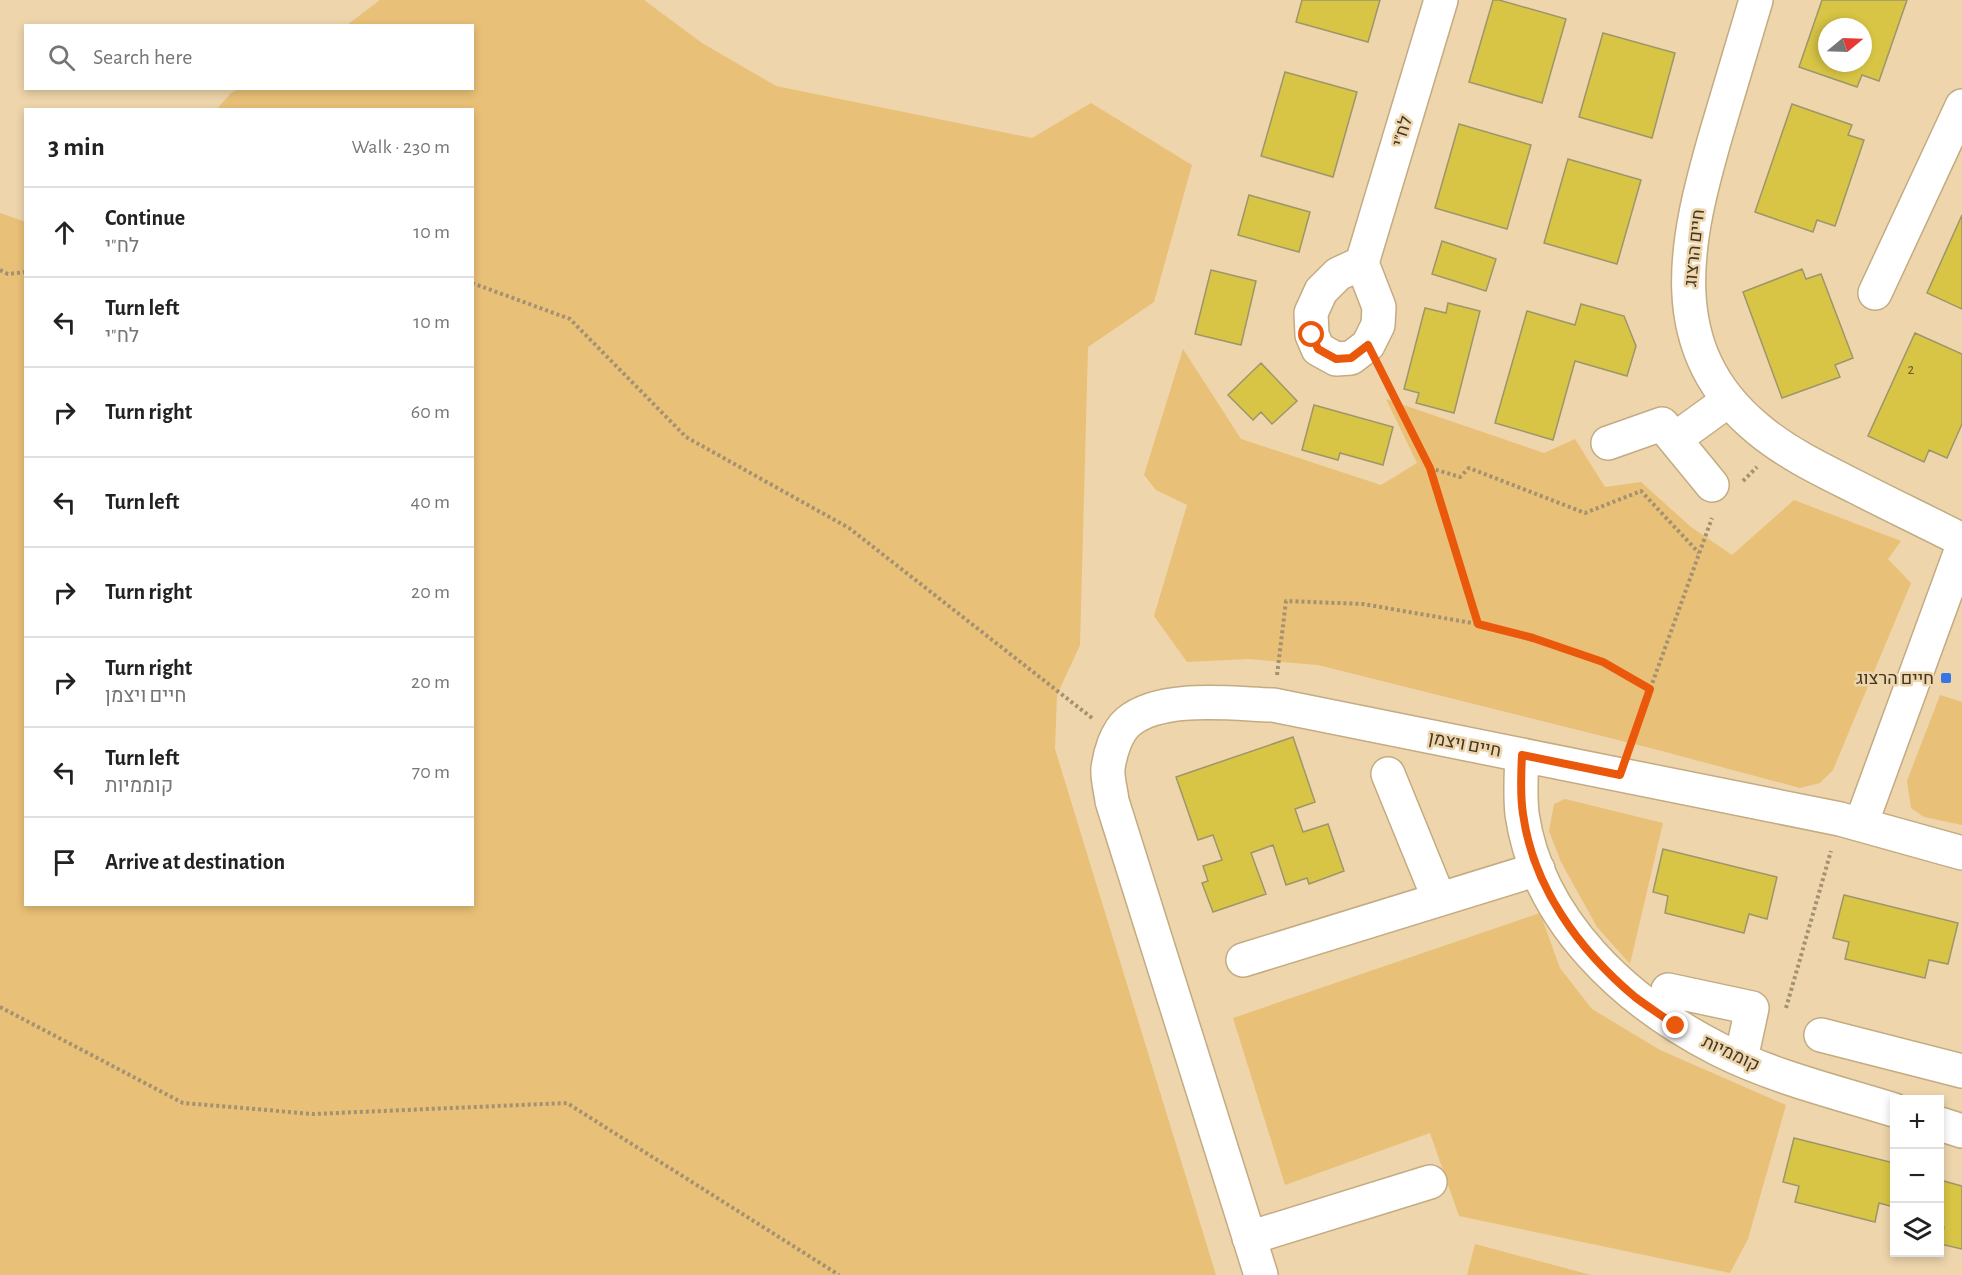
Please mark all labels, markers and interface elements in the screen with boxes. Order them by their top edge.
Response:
north arrow [1818,18,1872,72]
search box [24,24,474,90]
icon: search [45,41,78,74]
text: Search here [93,46,192,68]
street label: לח"י [1390,114,1416,149]
text: 3 min [48,134,105,160]
text: Walk · 230 m [352,137,450,157]
text: Continue [105,207,185,229]
street label: חיים הרצוג [1682,209,1708,288]
icon: ahead [48,216,81,249]
text: 10 m [413,222,450,242]
text: לח"י [105,236,139,256]
text: Turn left [105,297,179,319]
icon: left [48,306,81,339]
text: 10 m [413,312,450,332]
route start [1298,321,1324,347]
text: לח"י [105,326,139,346]
house number: 2 [1908,362,1915,377]
icon: right [48,396,81,429]
text: Turn right [105,401,192,423]
text: 60 m [411,402,450,422]
icon: left [48,486,81,519]
text: Turn left [105,491,179,513]
text: 40 m [411,492,450,512]
icon: right [48,576,81,609]
text: Turn right [105,581,192,603]
text: 20 m [411,582,450,602]
text: Turn right [105,657,192,679]
icon: right [48,666,81,699]
place label: חיים הרצוג [1856,670,1934,688]
marker: חיים הרצוג [1939,671,1953,685]
text: 20 m [411,672,450,692]
text: חיים ויצמן [105,686,187,706]
street label: חיים ויצמן [1427,729,1503,761]
text: Turn left [105,747,179,769]
icon: left [48,756,81,789]
text: 70 m [412,762,450,782]
text: קוממיות [105,776,173,796]
icon: arrive [48,846,81,879]
text: Arrive at destination [105,851,285,873]
route end [1662,1012,1688,1038]
street label: קוממיות [1699,1033,1762,1075]
map controls [1890,1095,1944,1257]
button: + [1890,1095,1944,1149]
button: − [1890,1149,1944,1203]
button: layers [1890,1203,1944,1257]

